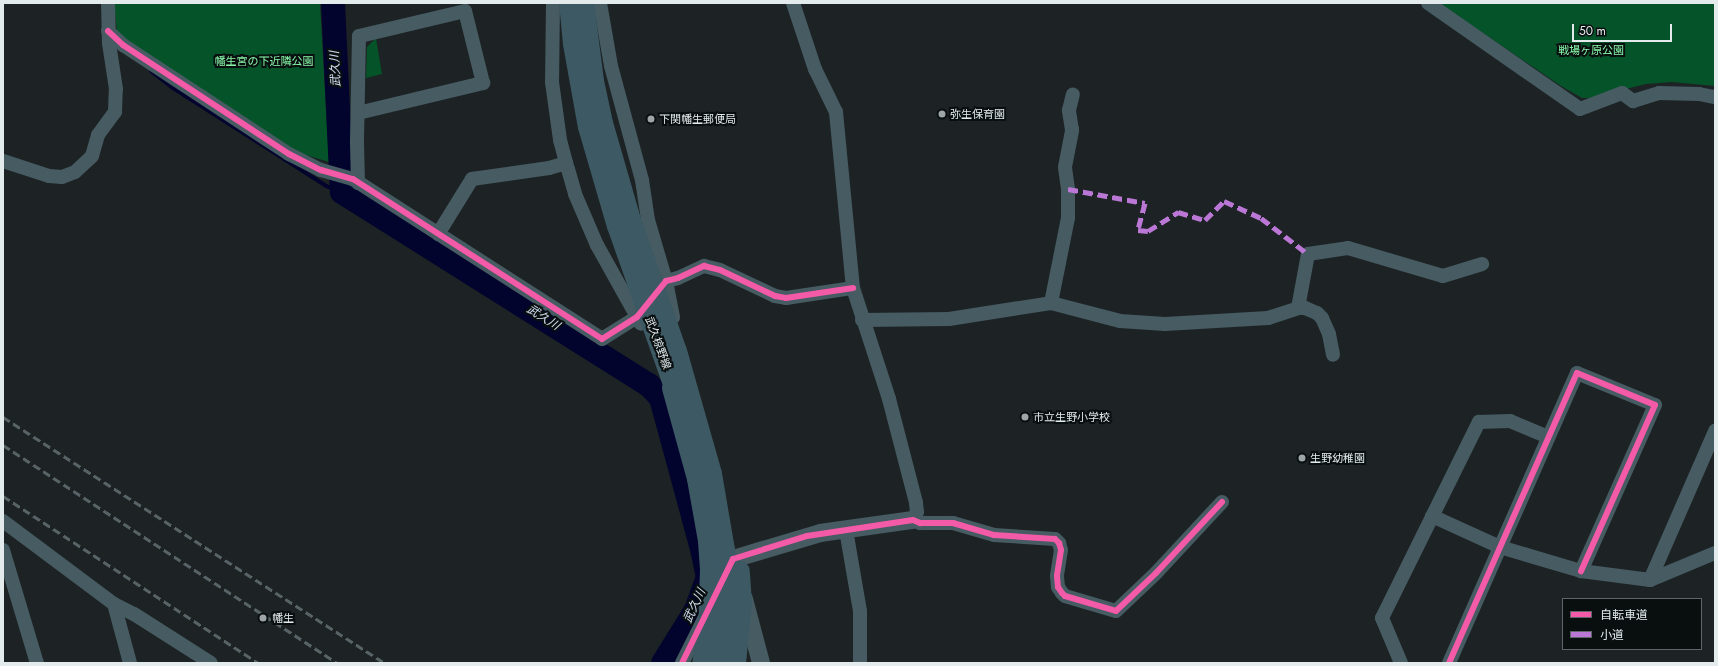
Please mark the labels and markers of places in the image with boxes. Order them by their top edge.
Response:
place label: 弥生保育園 [950,107,1005,121]
marker: 弥生保育園 [937,109,947,119]
place label: 下関幡生郵便局 [659,112,736,126]
marker: 下関幡生郵便局 [646,114,656,124]
place label: 市立生野小学校 [1033,410,1110,424]
marker: 市立生野小学校 [1020,412,1030,422]
place label: 生野幼稚園 [1310,451,1365,465]
marker: 生野幼稚園 [1297,453,1307,463]
place label: 幡生 [272,611,294,625]
marker: 幡生 [257,612,269,624]

